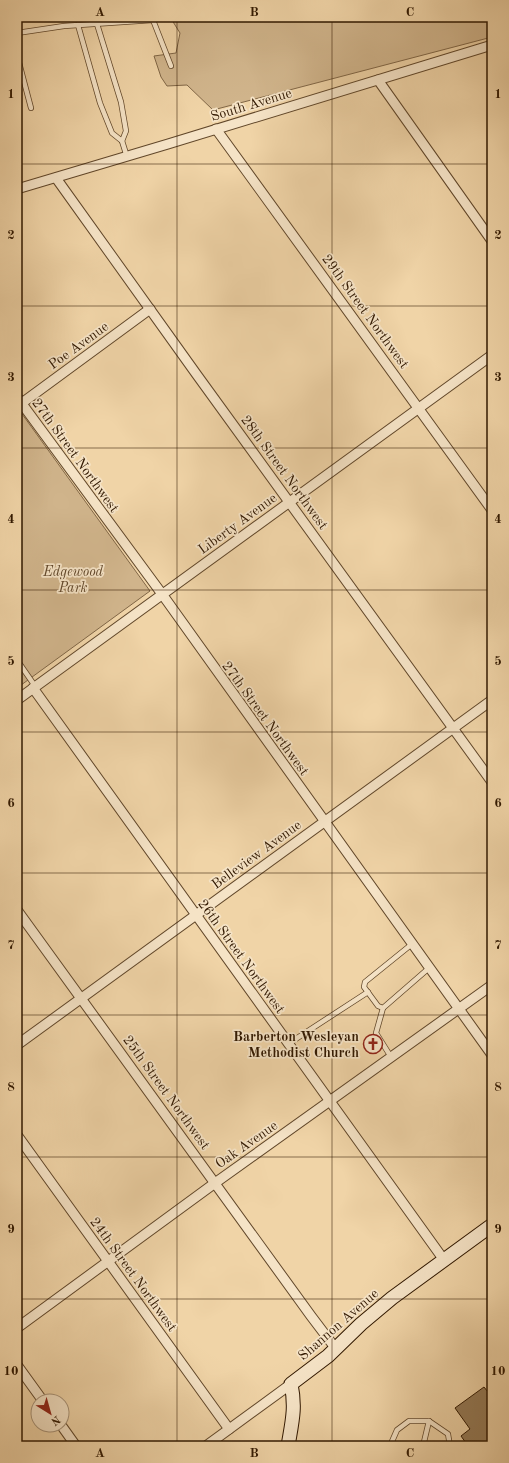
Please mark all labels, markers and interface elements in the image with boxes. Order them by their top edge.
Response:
text: A [95,6,105,19]
text: B [249,6,259,19]
text: C [406,6,414,19]
street label: South Avenue [209,86,294,124]
text: 1 [7,88,15,101]
text: 1 [494,88,502,101]
text: 2 [7,229,15,242]
text: 2 [494,229,502,242]
street label: 29th Street Northwest [319,252,411,371]
street label: Poe Avenue [46,319,111,372]
text: 3 [7,371,15,384]
text: 3 [494,371,502,384]
street label: 27th Street Northwest [29,396,121,515]
street label: 28th Street Northwest [238,413,330,532]
street label: Liberty Avenue [196,491,279,557]
text: 4 [7,513,15,526]
text: 4 [494,513,502,526]
park label: Edgewood Park [42,565,104,595]
text: 5 [7,655,15,668]
text: 5 [494,655,502,668]
street label: 27th Street Northwest [219,659,311,778]
text: 6 [7,797,15,810]
text: 6 [494,797,502,810]
street label: Belleview Avenue [209,818,304,892]
street label: 26th Street Northwest [195,897,287,1016]
text: 7 [7,939,15,952]
text: 7 [494,939,502,952]
place label: Barberton Wesleyan Methodist Church [233,1030,359,1060]
street label: 25th Street Northwest [120,1033,212,1152]
church icon: Barberton Wesleyan Methodist Church [362,1033,384,1055]
text: 8 [7,1081,15,1094]
text: 8 [494,1081,502,1094]
street label: Oak Avenue [213,1118,280,1171]
street label: 24th Street Northwest [87,1215,179,1334]
text: 9 [7,1223,15,1236]
text: 9 [494,1223,502,1236]
street label: Shannon Avenue [296,1286,381,1363]
text: 10 [3,1365,19,1378]
text: 10 [490,1365,506,1378]
north arrow [30,1393,70,1433]
text: N [48,1413,62,1427]
text: A [95,1447,105,1460]
text: B [249,1447,259,1460]
text: C [406,1447,414,1460]

